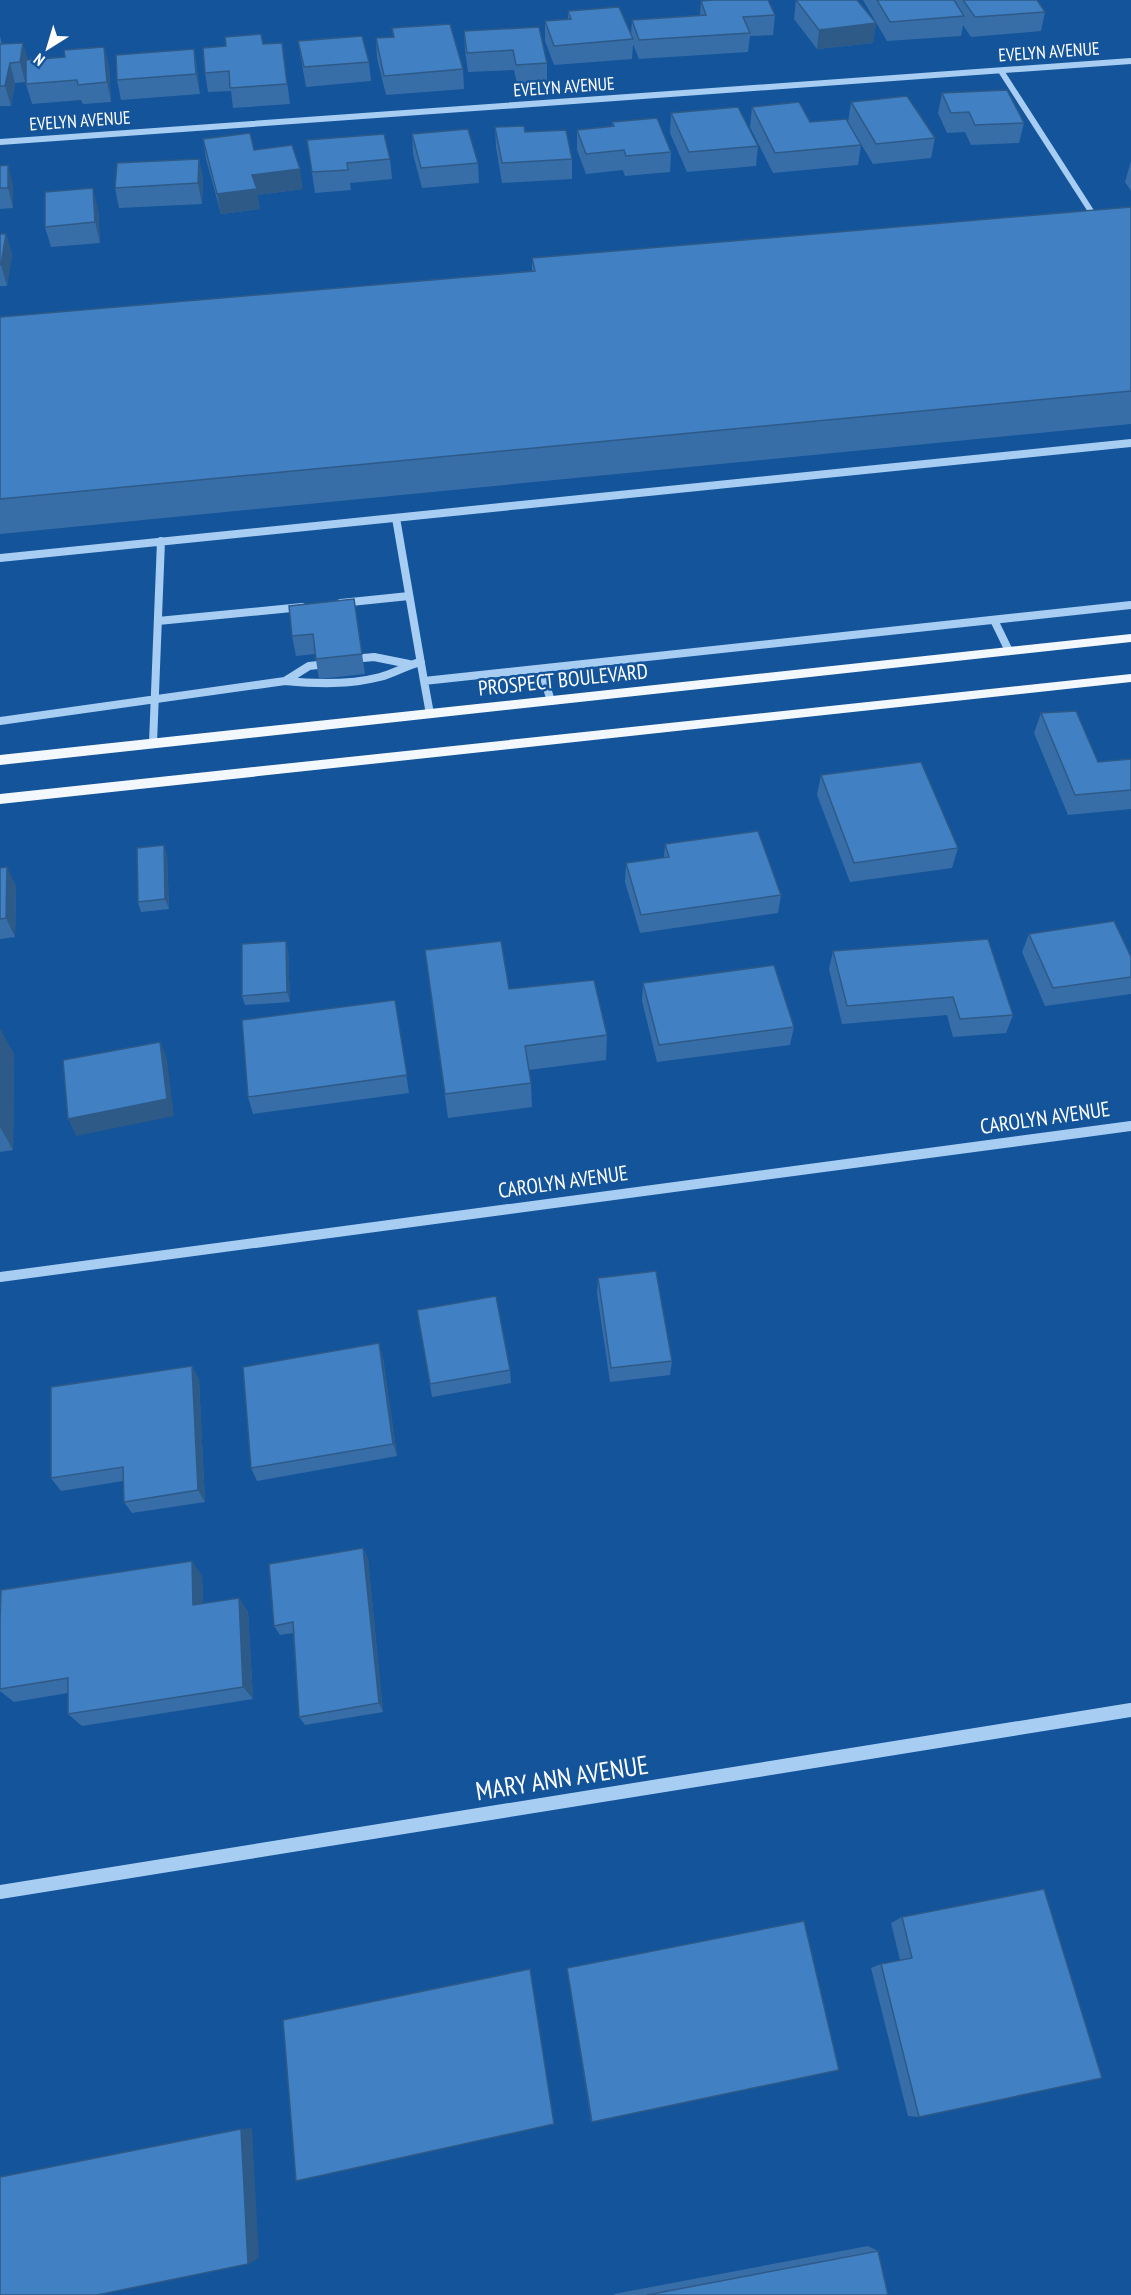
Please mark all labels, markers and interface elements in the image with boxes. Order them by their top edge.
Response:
north arrow [18,18,78,78]
street label: EVELYN AVENUE [998,36,1100,67]
text: N [30,49,48,71]
street label: EVELYN AVENUE [513,71,615,102]
street label: EVELYN AVENUE [29,105,131,136]
street label: PROSPECT BOULEVARD [477,657,649,702]
street label: CAROLYN AVENUE [978,1095,1112,1140]
street label: CAROLYN AVENUE [496,1159,630,1204]
street label: MARY ANN AVENUE [473,1748,651,1807]

